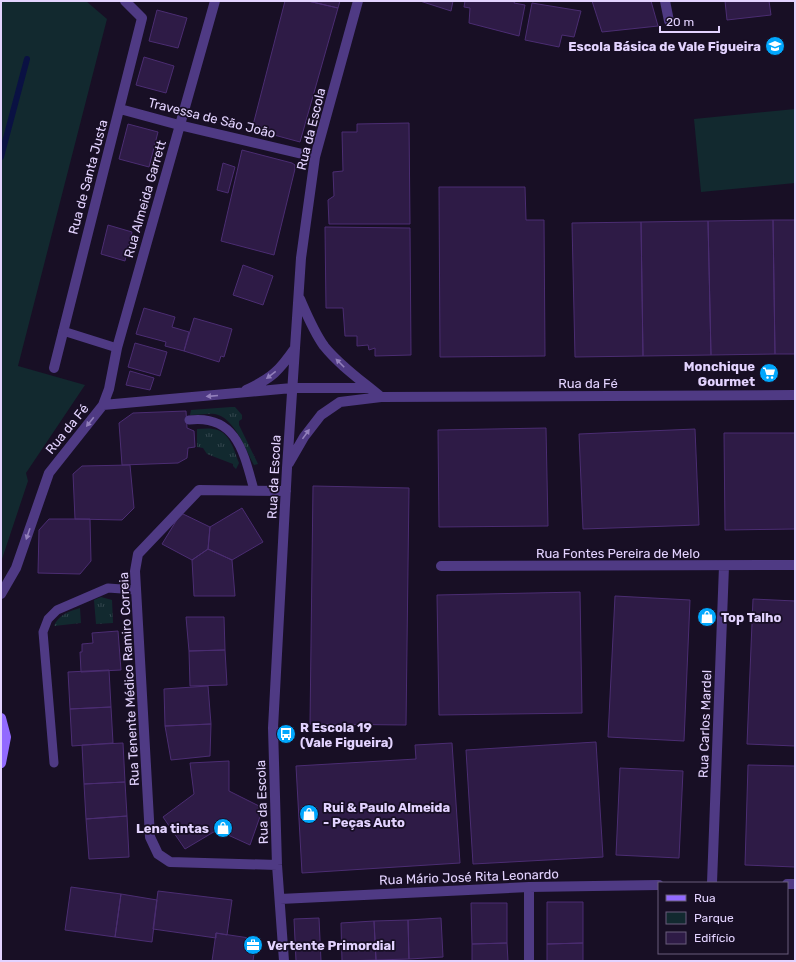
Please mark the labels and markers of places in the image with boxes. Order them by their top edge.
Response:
school or university icon: Escola Básica de Vale Figueira [764,35,786,57]
place label: Escola Básica de Vale Figueira [568,39,761,54]
place label: Monchique Gourmet [684,359,755,389]
supermarket icon: Monchique Gourmet [758,362,780,384]
shop icon: Top Talho [696,606,718,628]
place label: Top Talho [721,610,782,625]
place label: R Escola 19 (Vale Figueira) [300,720,393,750]
bus stop icon: R Escola 19 (Vale Figueira) [275,723,297,745]
place label: Rui & Paulo Almeida - Peças Auto [323,800,450,830]
shop icon: Rui & Paulo Almeida - Peças Auto [298,803,320,825]
shop icon: Lena tintas [212,817,234,839]
place label: Lena tintas [136,821,209,836]
office icon: Vertente Primordial [242,934,264,956]
place label: Vertente Primordial [267,938,395,953]

